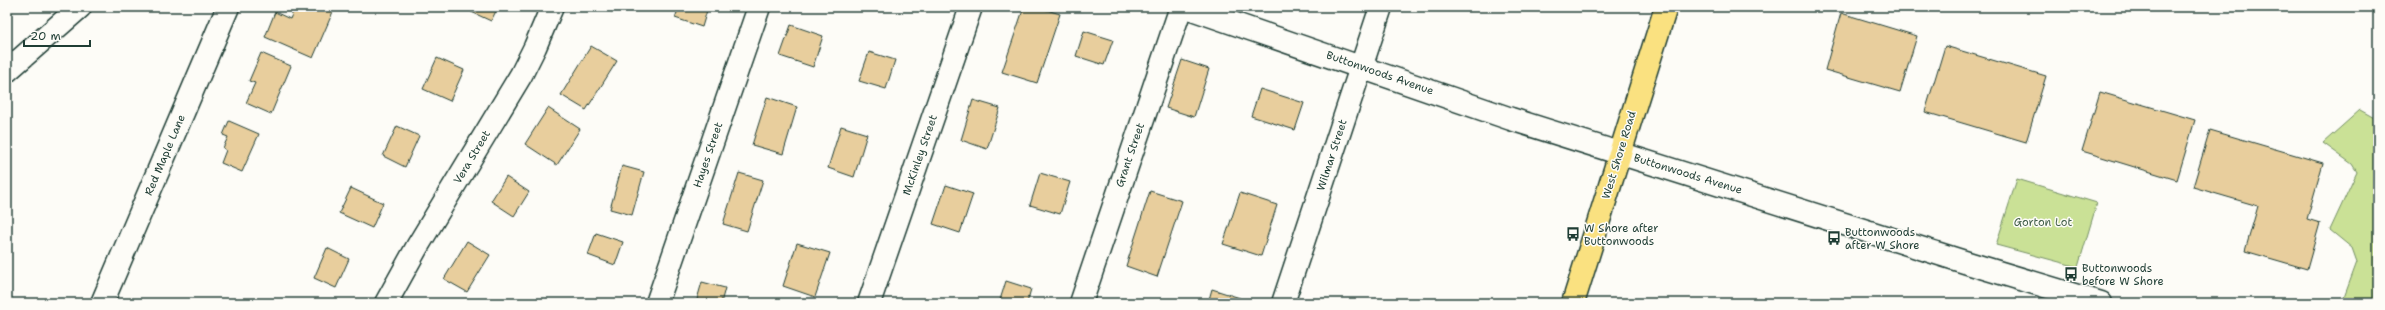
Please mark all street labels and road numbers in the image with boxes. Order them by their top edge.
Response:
street label: Buttonwoods Avenue [1324,48,1436,98]
street label: West Shore Road [1598,109,1640,201]
street label: Red Maple Lane [141,112,189,198]
street label: McKinley Street [899,113,941,197]
street label: Wilmar Street [1313,117,1351,193]
street label: Hayes Street [690,120,726,190]
street label: Grant Street [1112,121,1148,189]
street label: Vera Street [450,127,494,187]
street label: Buttonwoods Avenue [1632,150,1744,198]

